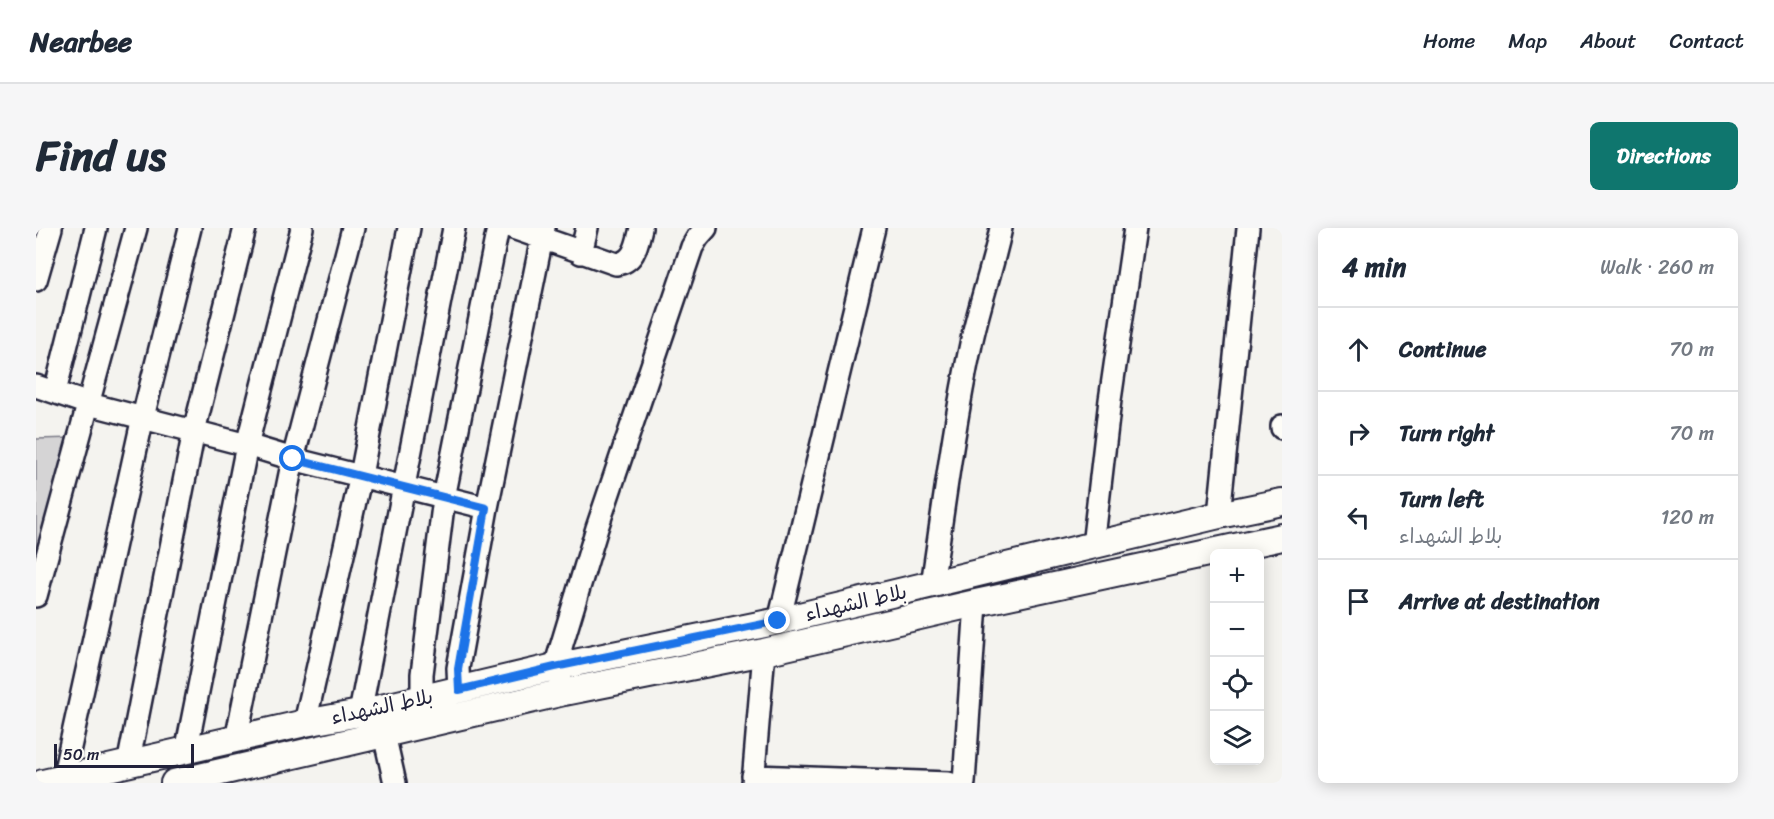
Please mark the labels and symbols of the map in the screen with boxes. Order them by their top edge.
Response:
route start [279,445,305,471]
street label: بلاط الشهداء [802,574,910,632]
route end [764,607,790,633]
street label: بلاط الشهداء [328,679,436,735]
scale bar [54,741,194,768]

